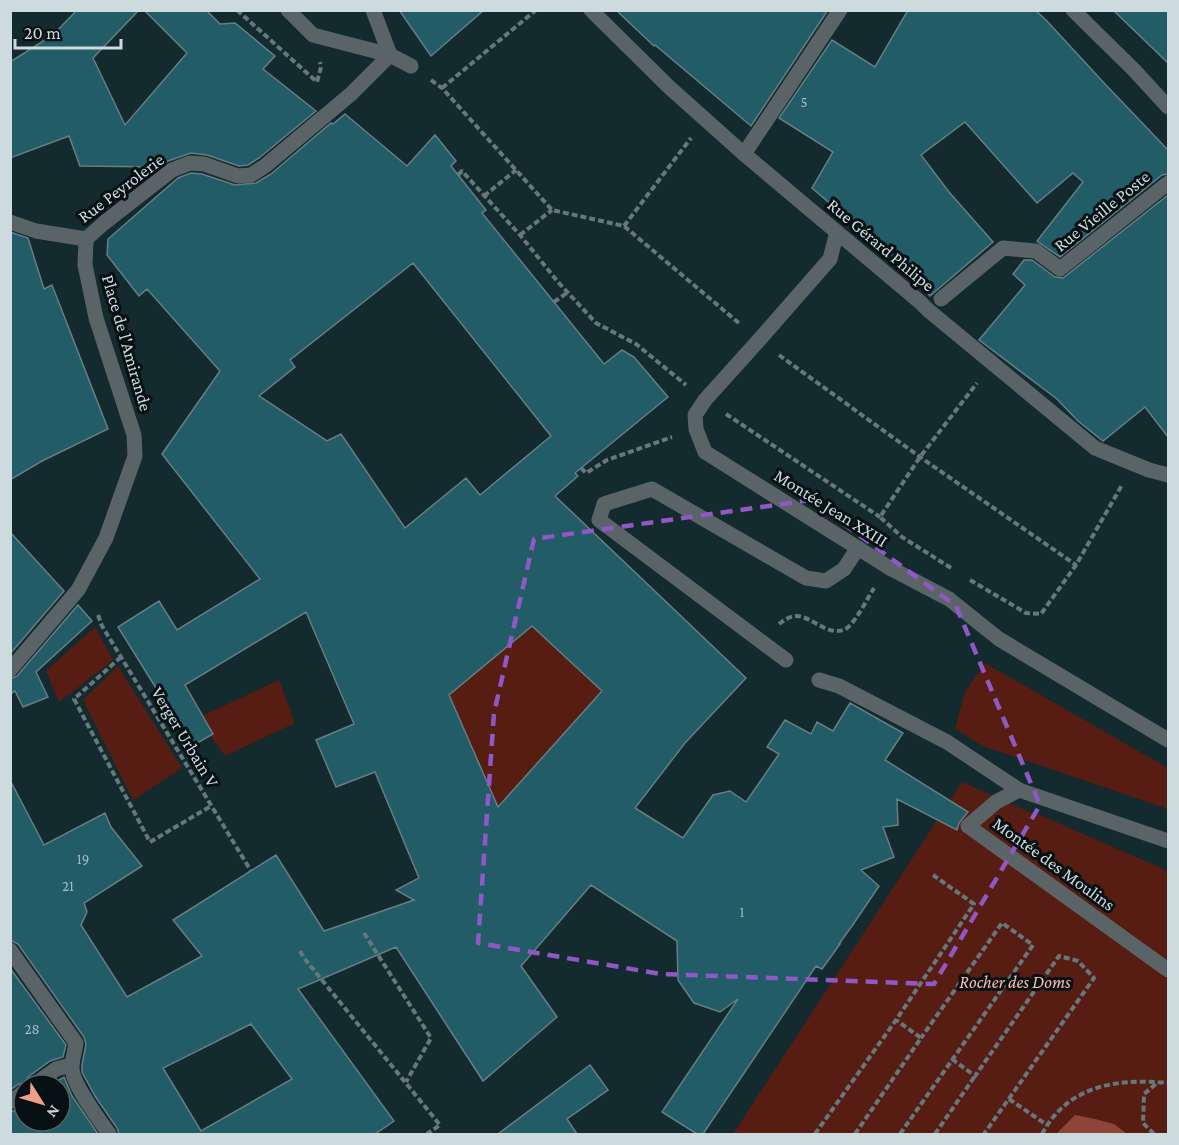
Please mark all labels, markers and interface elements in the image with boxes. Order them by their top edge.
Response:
scale bar [15,12,122,50]
text: 20 m [24,23,61,43]
house number: 5 [800,94,808,110]
street label: Rue Peyrolerie [74,149,168,227]
street label: Rue Vieille Poste [1050,166,1154,256]
street label: Rue Gérard Philipe [823,194,939,296]
street label: Place de l'Amirande [98,272,156,414]
street label: Montée Jean XXIII [771,465,891,551]
street label: Verger Urbain V [147,683,223,791]
street label: Montée des Moulins [989,813,1119,915]
house number: 19 [77,851,89,867]
house number: 21 [62,878,74,894]
house number: 1 [740,904,745,920]
park label: Rocher des Doms [959,972,1071,992]
house number: 28 [24,1021,40,1037]
north arrow [12,1073,72,1133]
text: N [43,1102,64,1121]

